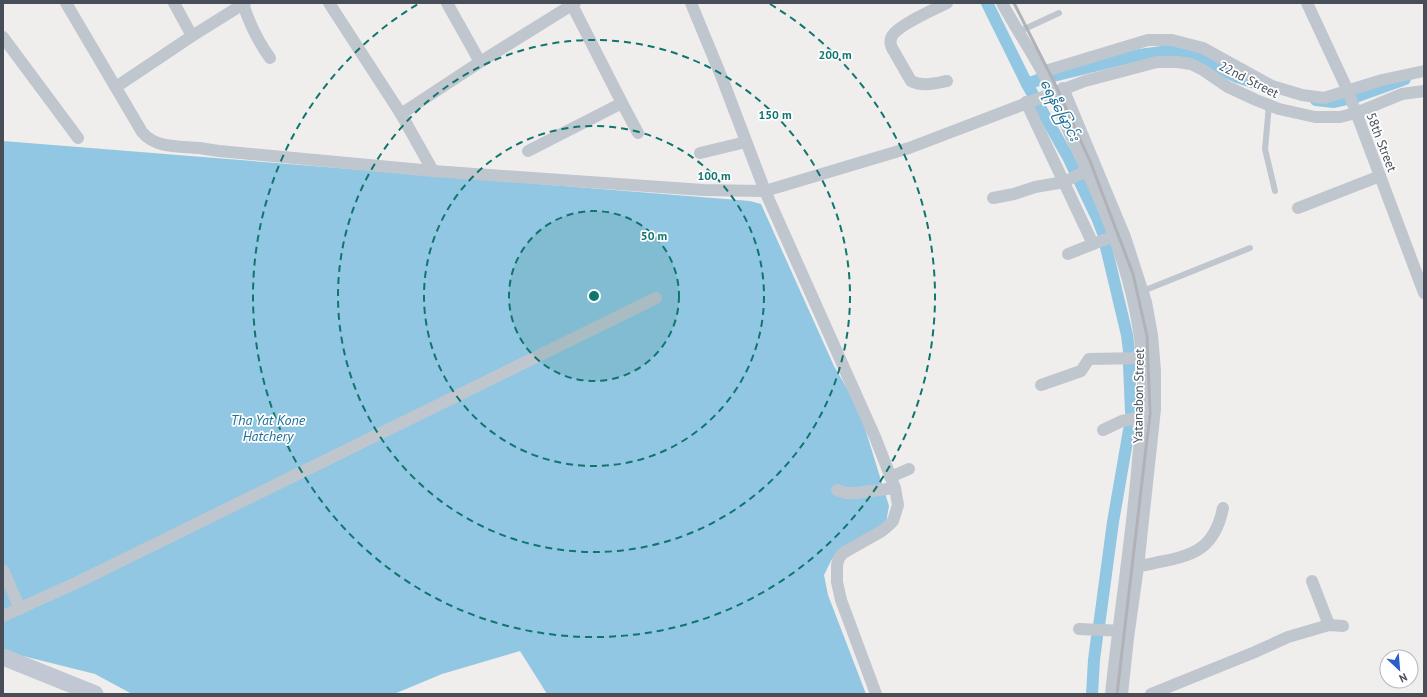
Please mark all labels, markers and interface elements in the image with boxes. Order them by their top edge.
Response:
text: 200 m [818,47,852,62]
street label: 22nd Street [1216,57,1282,102]
water label: ရေနီမြောင်း [1033,75,1085,147]
text: 150 m [758,107,792,122]
street label: 58th Street [1362,110,1401,175]
text: 100 m [697,168,731,183]
text: 50 m [641,228,667,243]
centre of rings [587,289,601,303]
street label: Yatanabon Street [1129,348,1148,444]
water label: Tha Yat Kone Hatchery [231,411,306,445]
north arrow [1379,649,1419,689]
text: N [1397,670,1410,686]

